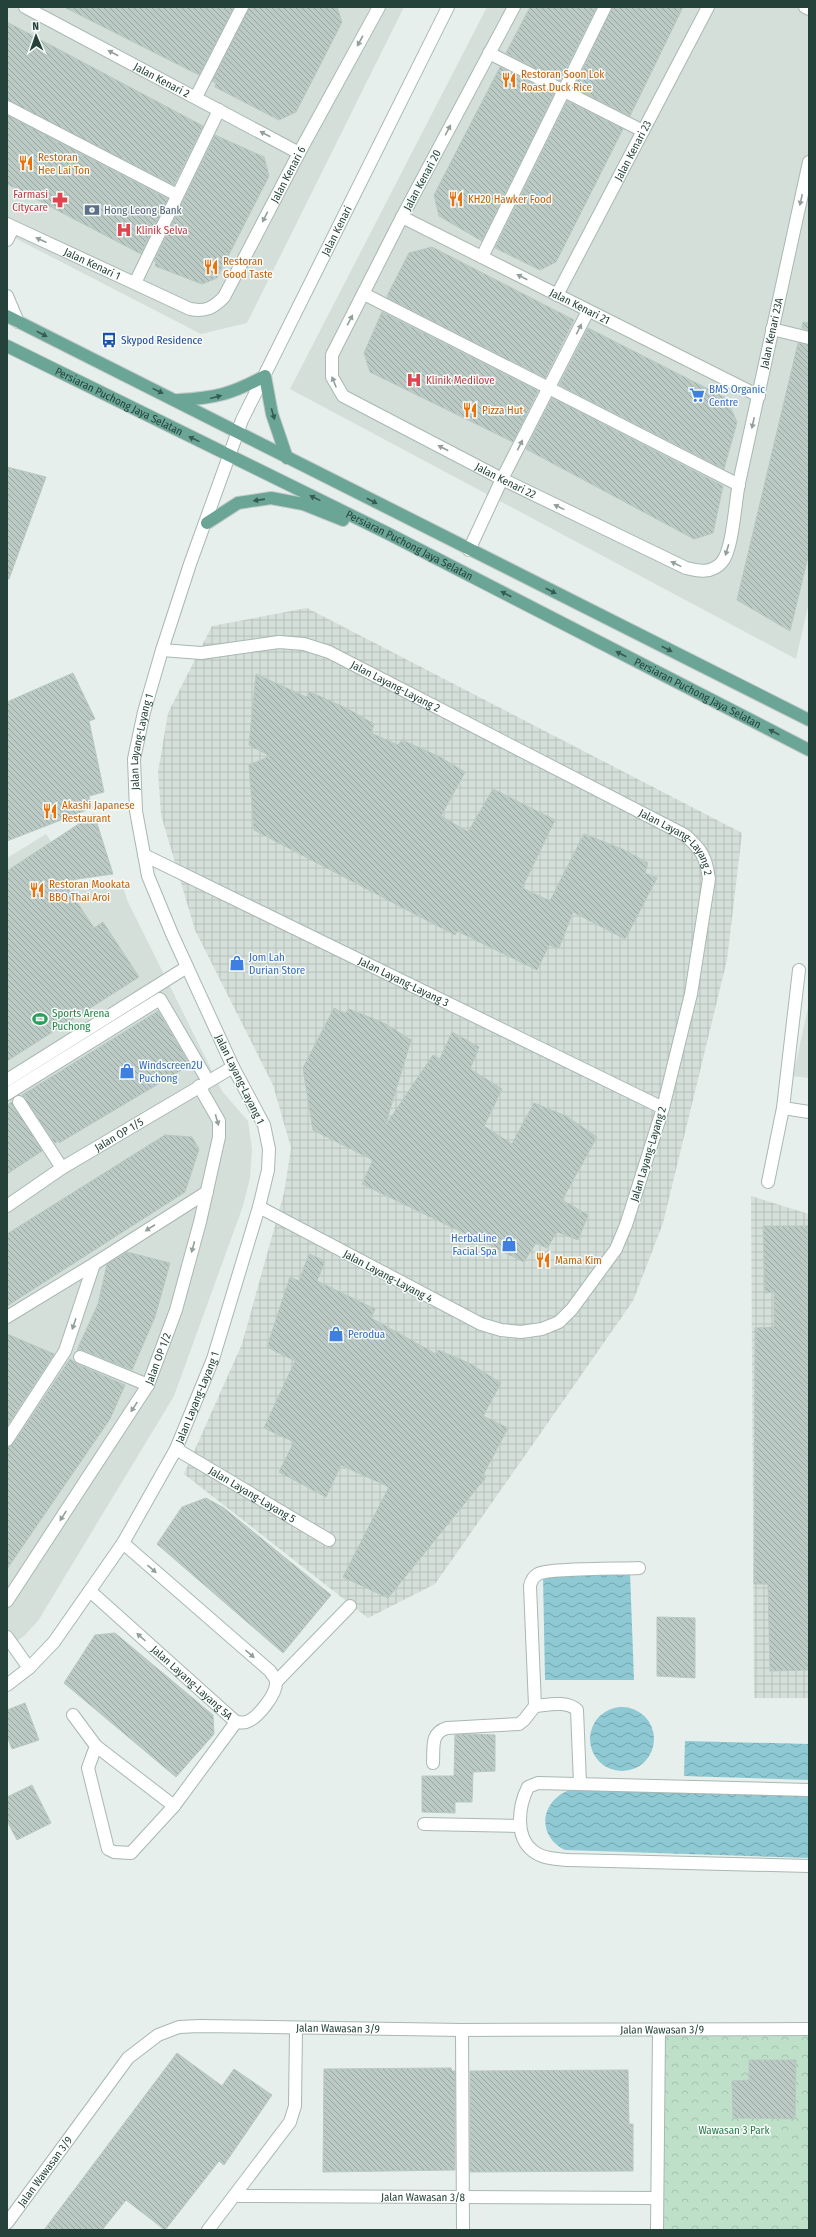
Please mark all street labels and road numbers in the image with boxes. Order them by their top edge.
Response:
street label: Jalan Kenari 2 [131,60,192,101]
street label: Jalan Kenari 23 [612,118,654,183]
street label: Jalan Kenari 6 [268,144,309,205]
street label: Jalan Kenari 20 [401,147,444,213]
street label: Jalan Kenari [319,204,355,258]
street label: Jalan Kenari 1 [62,245,122,283]
street label: Jalan Kenari 21 [548,286,612,327]
street label: Jalan Kenari 23A [758,296,786,370]
street label: Persiaran Puchong Jaya Selatan [53,365,185,439]
street label: Jalan Kenari 22 [473,460,538,501]
street label: Persiaran Puchong Jaya Selatan [344,508,475,583]
street label: Persiaran Puchong Jaya Selatan [632,655,763,731]
street label: Jalan Layang-Layang 2 [348,658,442,715]
street label: Jalan Layang-Layang 1 [128,692,156,790]
street label: Jalan Layang-Layang 2 [637,806,714,876]
street label: Jalan Layang-Layang 3 [356,955,451,1010]
street label: Jalan Layang-Layang 1 [212,1032,267,1126]
street label: Jalan Layang-Layang 2 [628,1105,669,1203]
street label: Jalan OP 1/5 [92,1115,146,1154]
street label: Jalan Layang-Layang 4 [341,1247,435,1306]
street label: Jalan OP 1/2 [143,1331,174,1387]
street label: Jalan Layang-Layang 1 [173,1350,222,1446]
street label: Jalan Layang-Layang 5 [206,1464,298,1526]
street label: Jalan Layang-Layang 5A [148,1643,235,1723]
street label: Jalan Wawasan 3/9 [296,2021,380,2036]
street label: Jalan Wawasan 3/9 [620,2023,704,2037]
street label: Jalan Wawasan 3/9 [15,2134,75,2209]
street label: Jalan Wawasan 3/8 [381,2191,466,2204]

